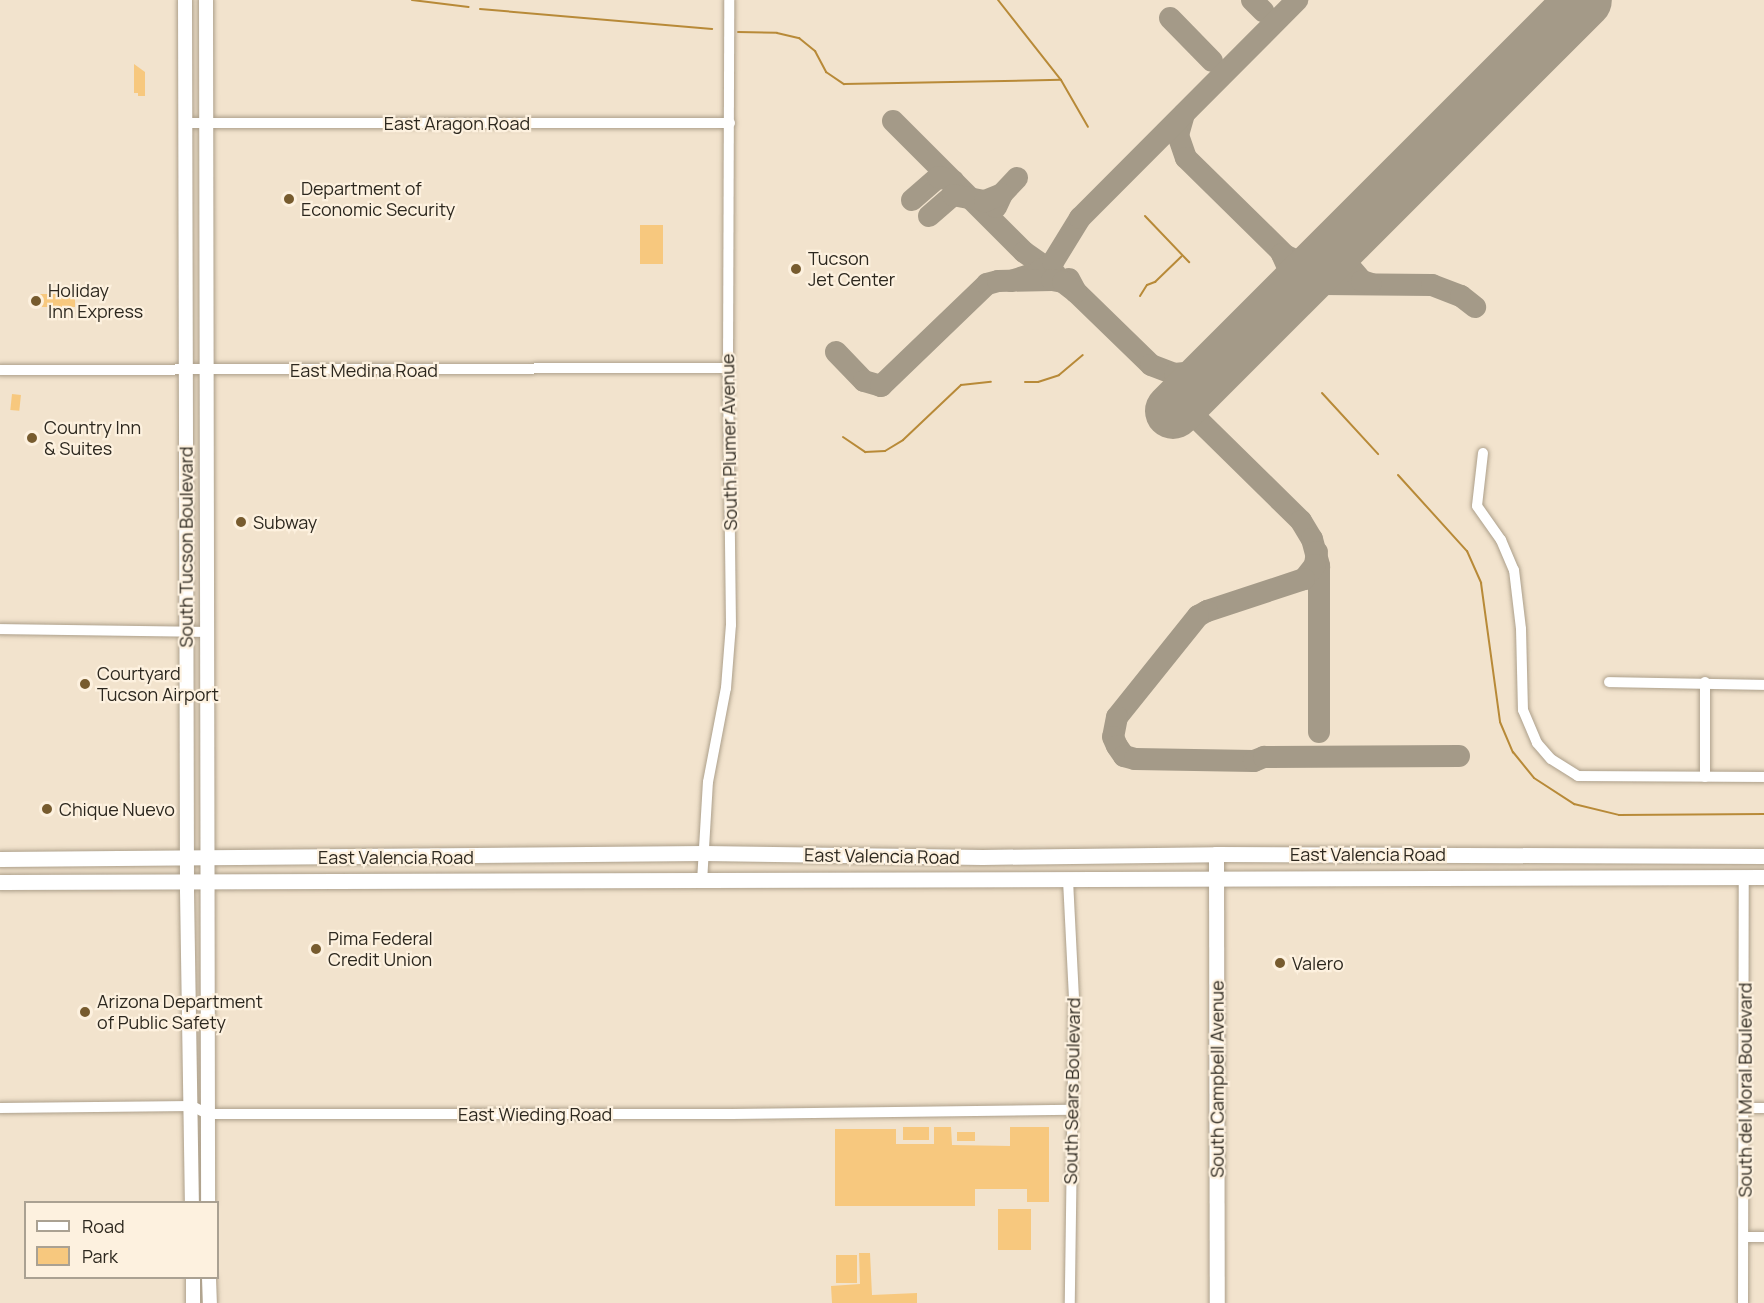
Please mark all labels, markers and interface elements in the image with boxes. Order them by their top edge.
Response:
street label: East Aragon Road [384,112,530,134]
place label: Department of Economic Security [301,178,455,220]
marker: Department of Economic Security [282,192,296,206]
place label: Tucson Jet Center [808,248,895,290]
marker: Tucson Jet Center [789,262,803,276]
place label: Holiday Inn Express [48,280,143,322]
marker: Holiday Inn Express [29,294,43,308]
street label: South Plumer Avenue [717,353,741,531]
street label: East Medina Road [290,359,438,381]
place label: Country Inn & Suites [44,417,141,460]
marker: Country Inn & Suites [25,431,39,445]
street label: South Tucson Boulevard [175,446,197,648]
place label: Subway [253,511,317,533]
marker: Subway [234,515,248,529]
place label: Courtyard Tucson Airport [97,663,219,706]
marker: Courtyard Tucson Airport [78,677,92,691]
place label: Chique Nuevo [59,798,175,820]
marker: Chique Nuevo [40,802,54,816]
street label: East Valencia Road [1290,843,1446,865]
street label: East Valencia Road [804,844,960,868]
street label: East Valencia Road [318,846,474,868]
place label: Pima Federal Credit Union [328,928,433,970]
marker: Pima Federal Credit Union [309,942,323,956]
place label: Valero [1292,952,1344,974]
marker: Valero [1273,956,1287,970]
street label: South Campbell Avenue [1206,980,1228,1178]
street label: South del Moral Boulevard [1734,983,1756,1197]
place label: Arizona Department of Public Safety [97,991,263,1034]
street label: South Sears Boulevard [1060,997,1084,1185]
marker: Arizona Department of Public Safety [78,1005,92,1019]
street label: East Wieding Road [458,1103,612,1125]
legend [24,1201,219,1279]
text: Road [82,1214,125,1238]
text: Park [82,1244,118,1268]

